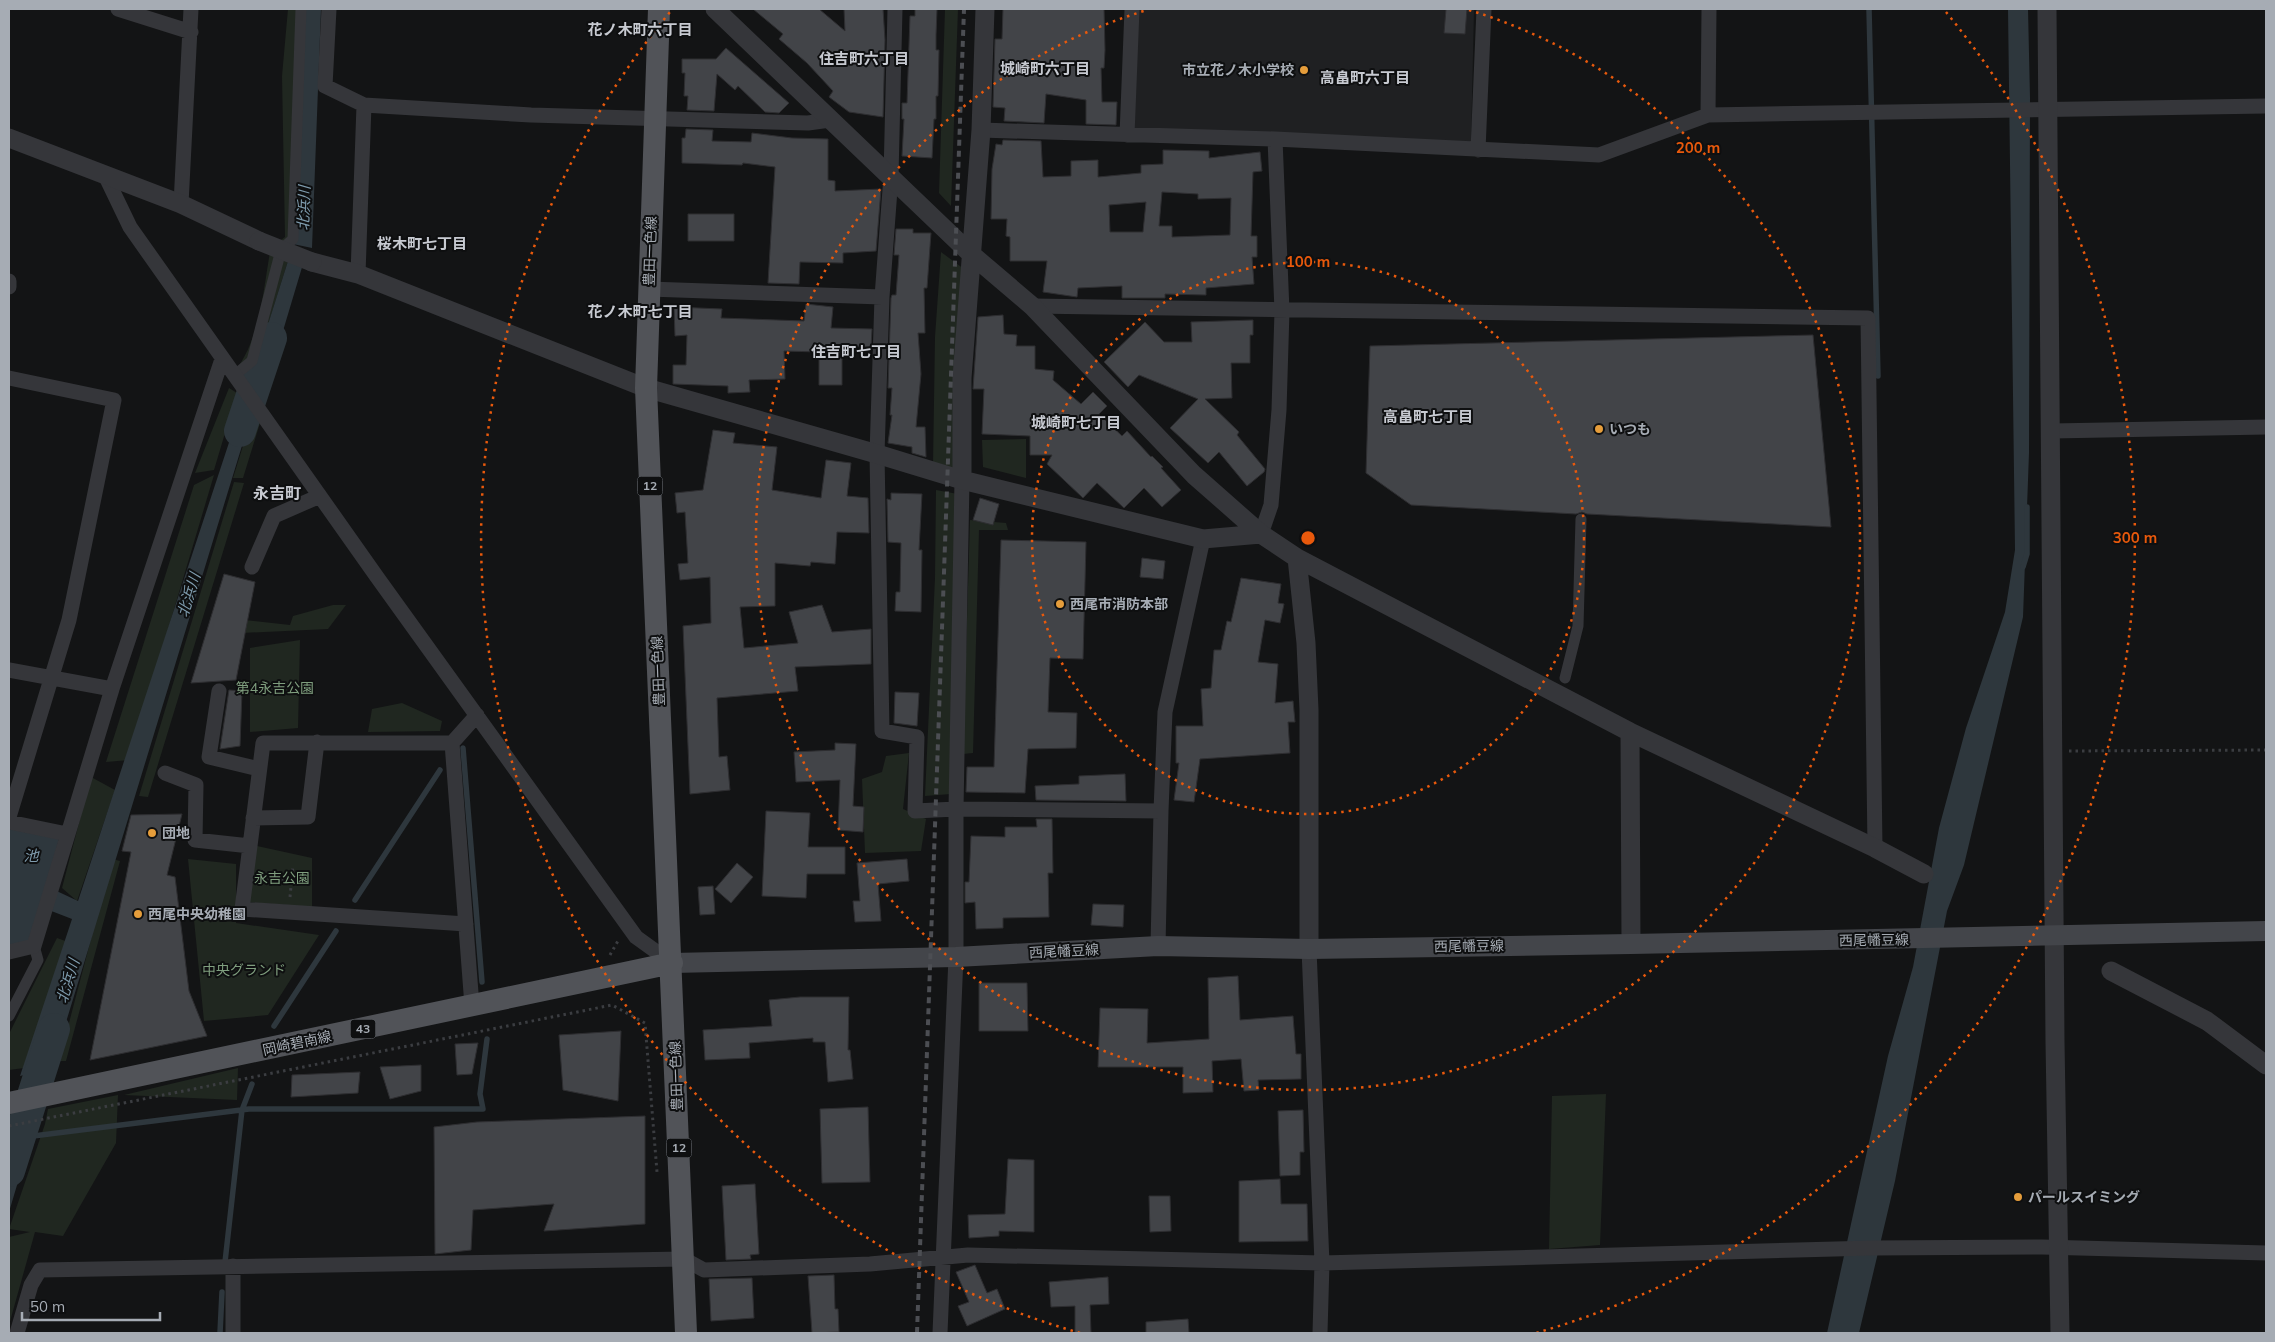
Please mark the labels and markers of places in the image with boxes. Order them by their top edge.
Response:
place label: 市立花ノ木小学校 [1182,61,1294,79]
marker: 市立花ノ木小学校 [1298,64,1310,76]
place label: いつも [1609,420,1651,438]
marker: いつも [1593,423,1605,435]
centre of rings [1299,529,1317,547]
place label: 西尾市消防本部 [1070,595,1168,613]
marker: 西尾市消防本部 [1054,598,1066,610]
place label: 団地 [162,824,190,842]
marker: 団地 [146,827,158,839]
place label: 西尾中央幼稚園 [148,905,246,923]
marker: 西尾中央幼稚園 [132,908,144,920]
place label: パールスイミング [2028,1188,2140,1206]
marker: パールスイミング [2012,1191,2024,1203]

